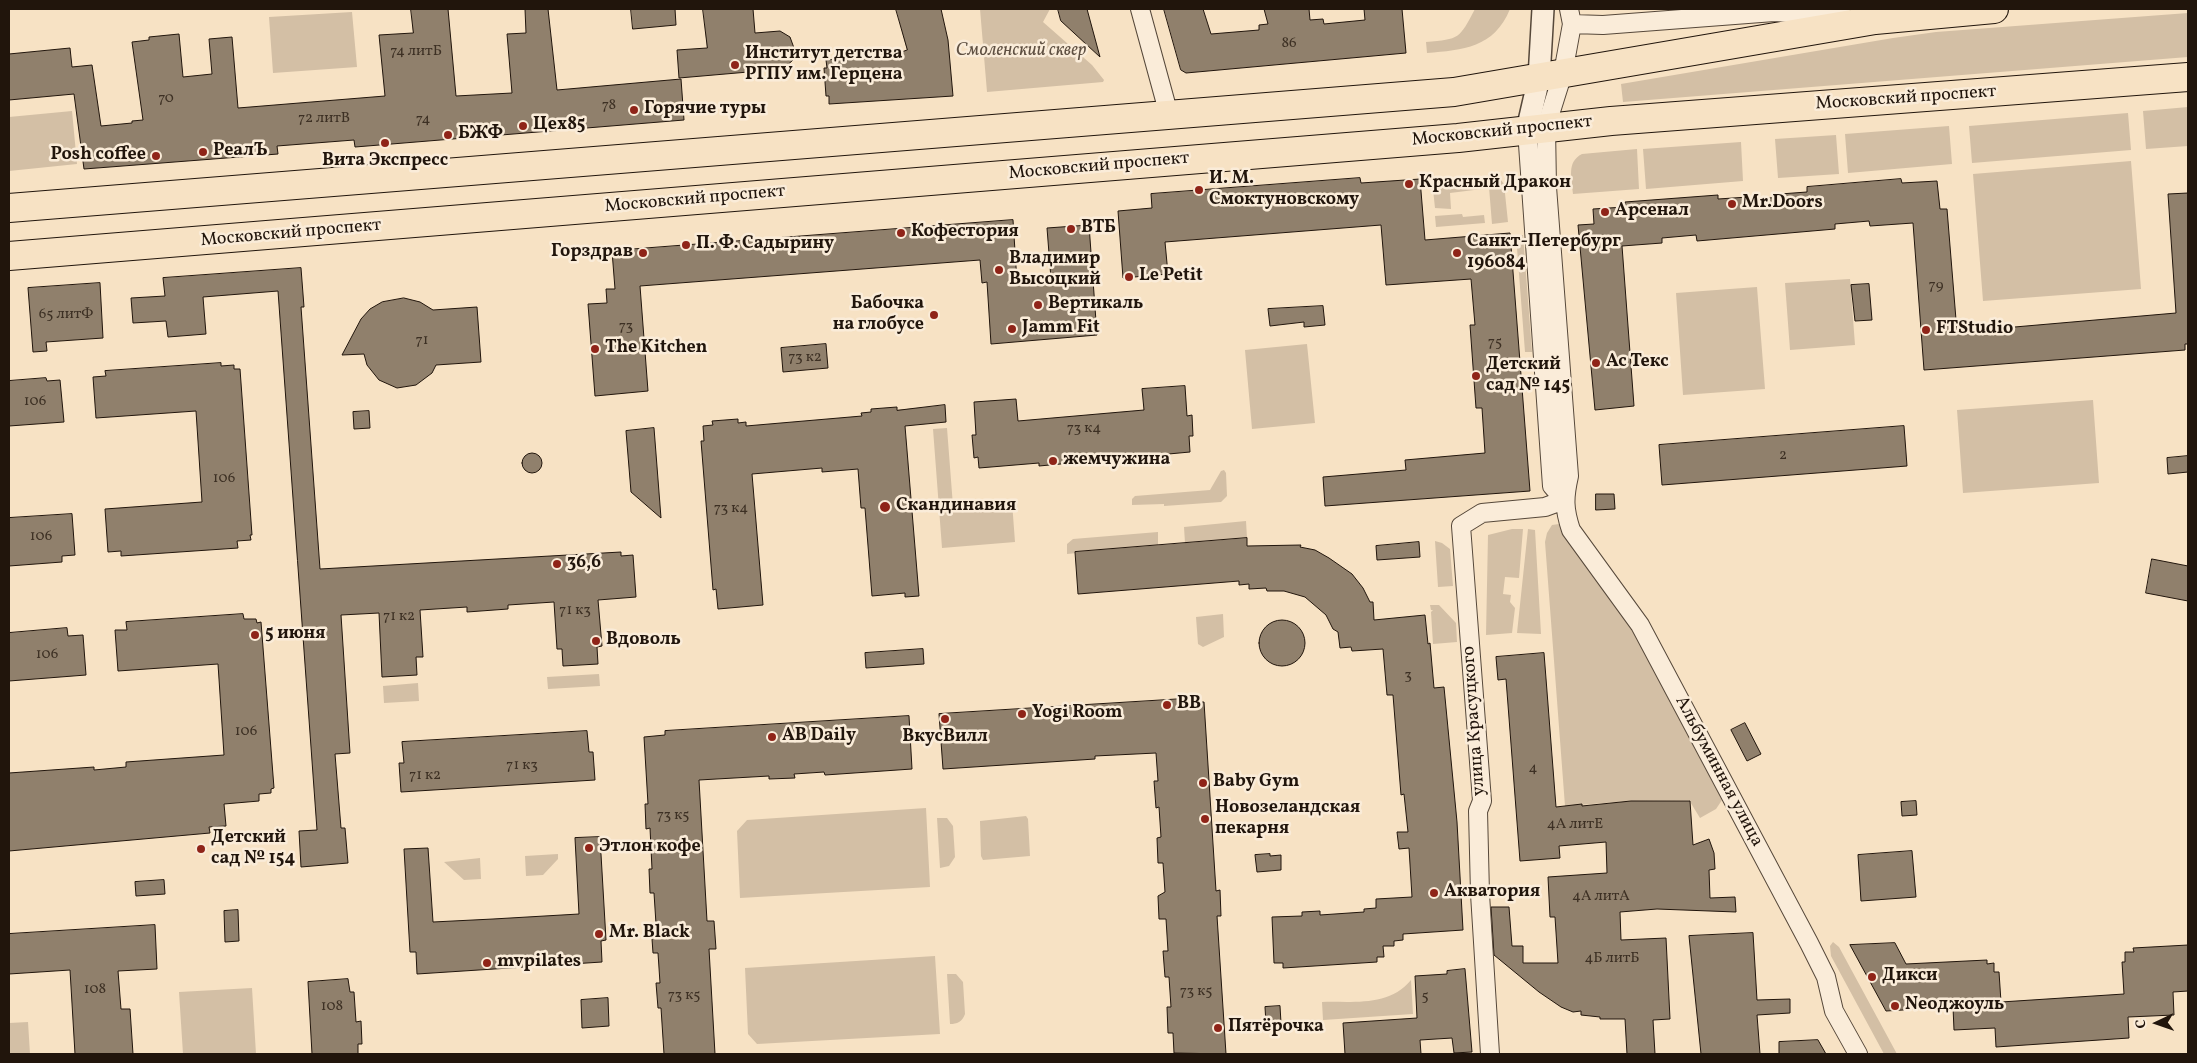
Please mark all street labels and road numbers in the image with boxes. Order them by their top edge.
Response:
street label: Московский проспект [1815,82,1997,116]
street label: Московский проспект [1411,112,1593,152]
street label: Московский проспект [1008,148,1190,186]
street label: Московский проспект [604,181,786,219]
street label: Московский проспект [200,215,382,253]
street label: улица Красуцкого [1459,645,1491,797]
street label: Альбуминная улица [1669,693,1767,851]

